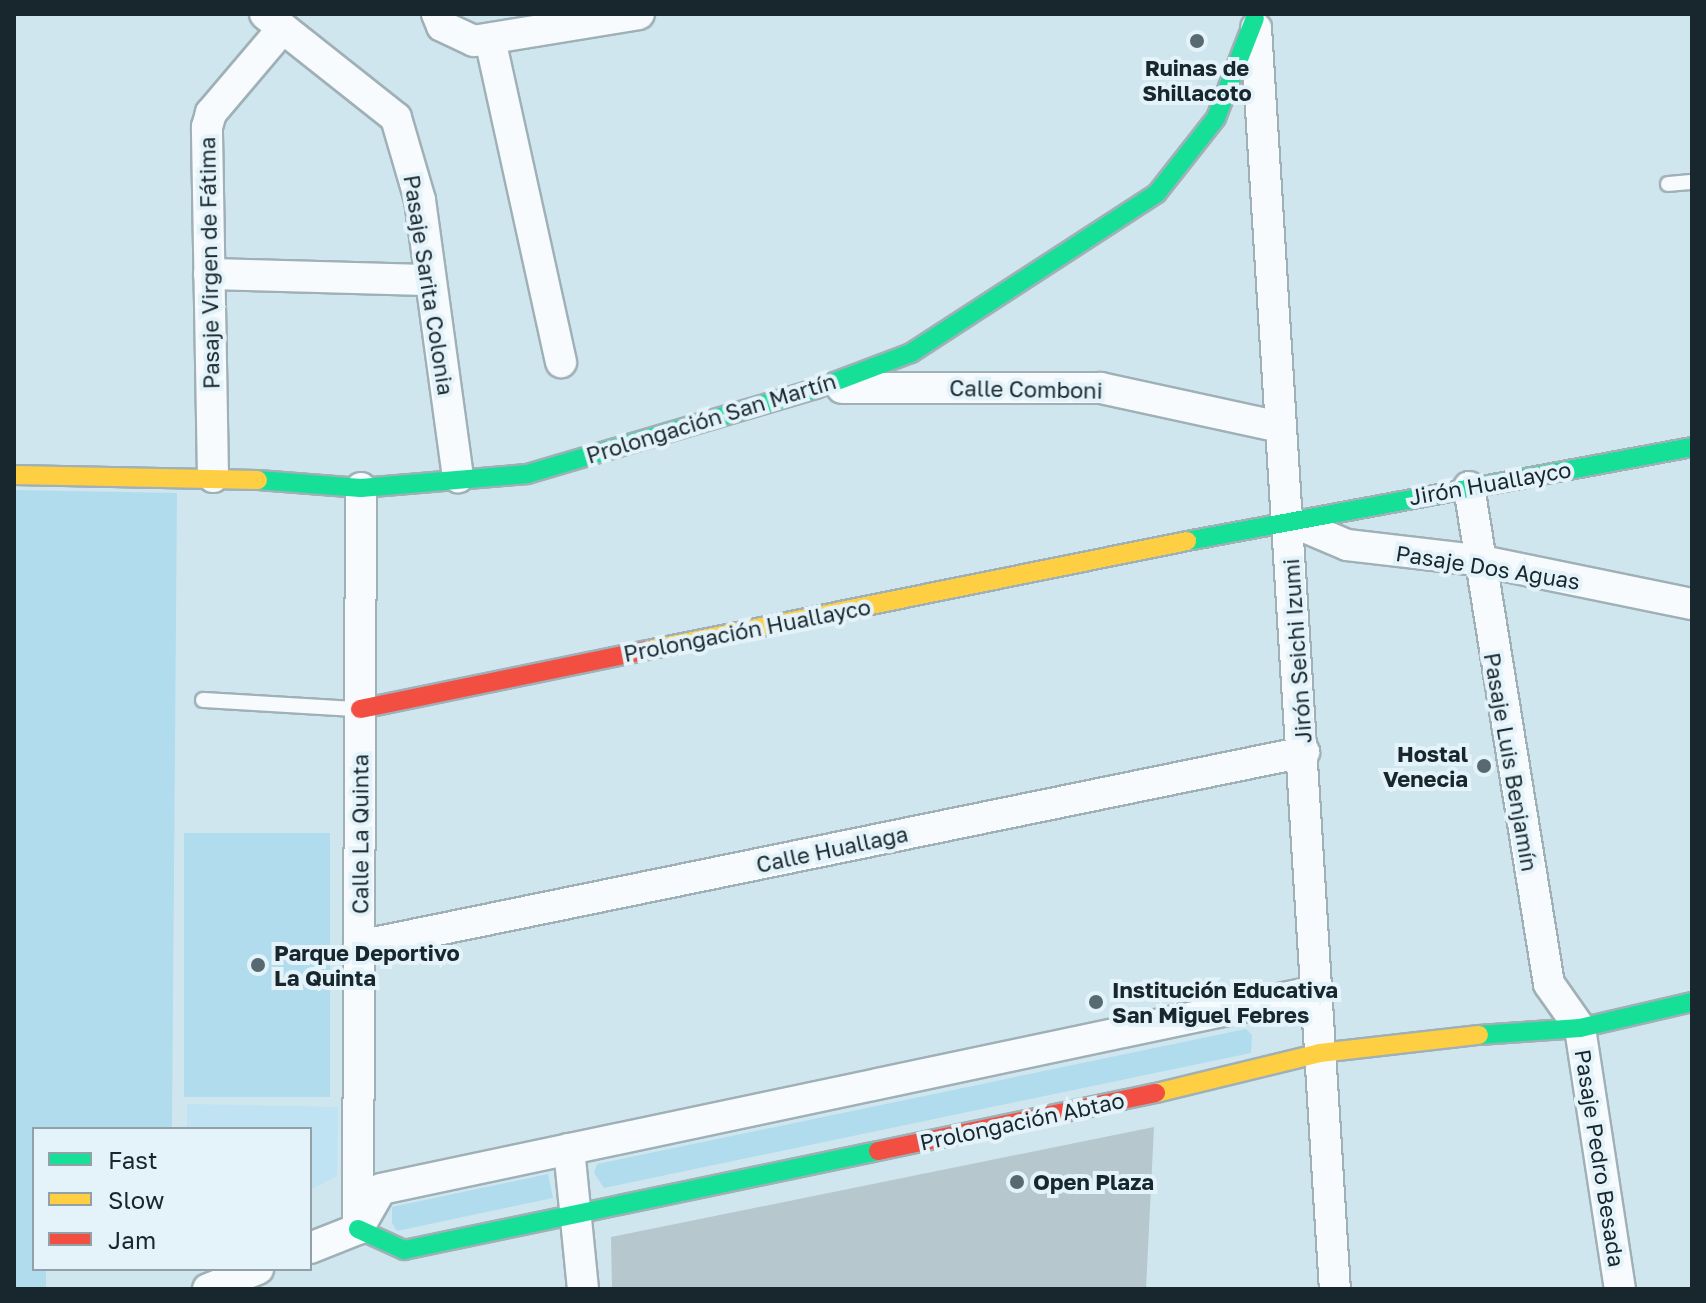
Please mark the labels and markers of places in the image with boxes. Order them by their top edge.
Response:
marker: Ruinas de Shillacoto [1188,32,1206,50]
place label: Ruinas de Shillacoto [1142,54,1252,106]
place label: Hostal Venecia [1383,740,1468,792]
marker: Hostal Venecia [1475,757,1493,775]
place label: Parque Deportivo La Quinta [274,939,460,990]
marker: Parque Deportivo La Quinta [249,956,267,974]
place label: Institución Educativa San Miguel Febres [1112,976,1338,1028]
marker: Institución Educativa San Miguel Febres [1087,993,1105,1011]
place label: Open Plaza [1033,1169,1154,1195]
marker: Open Plaza [1008,1173,1026,1191]

